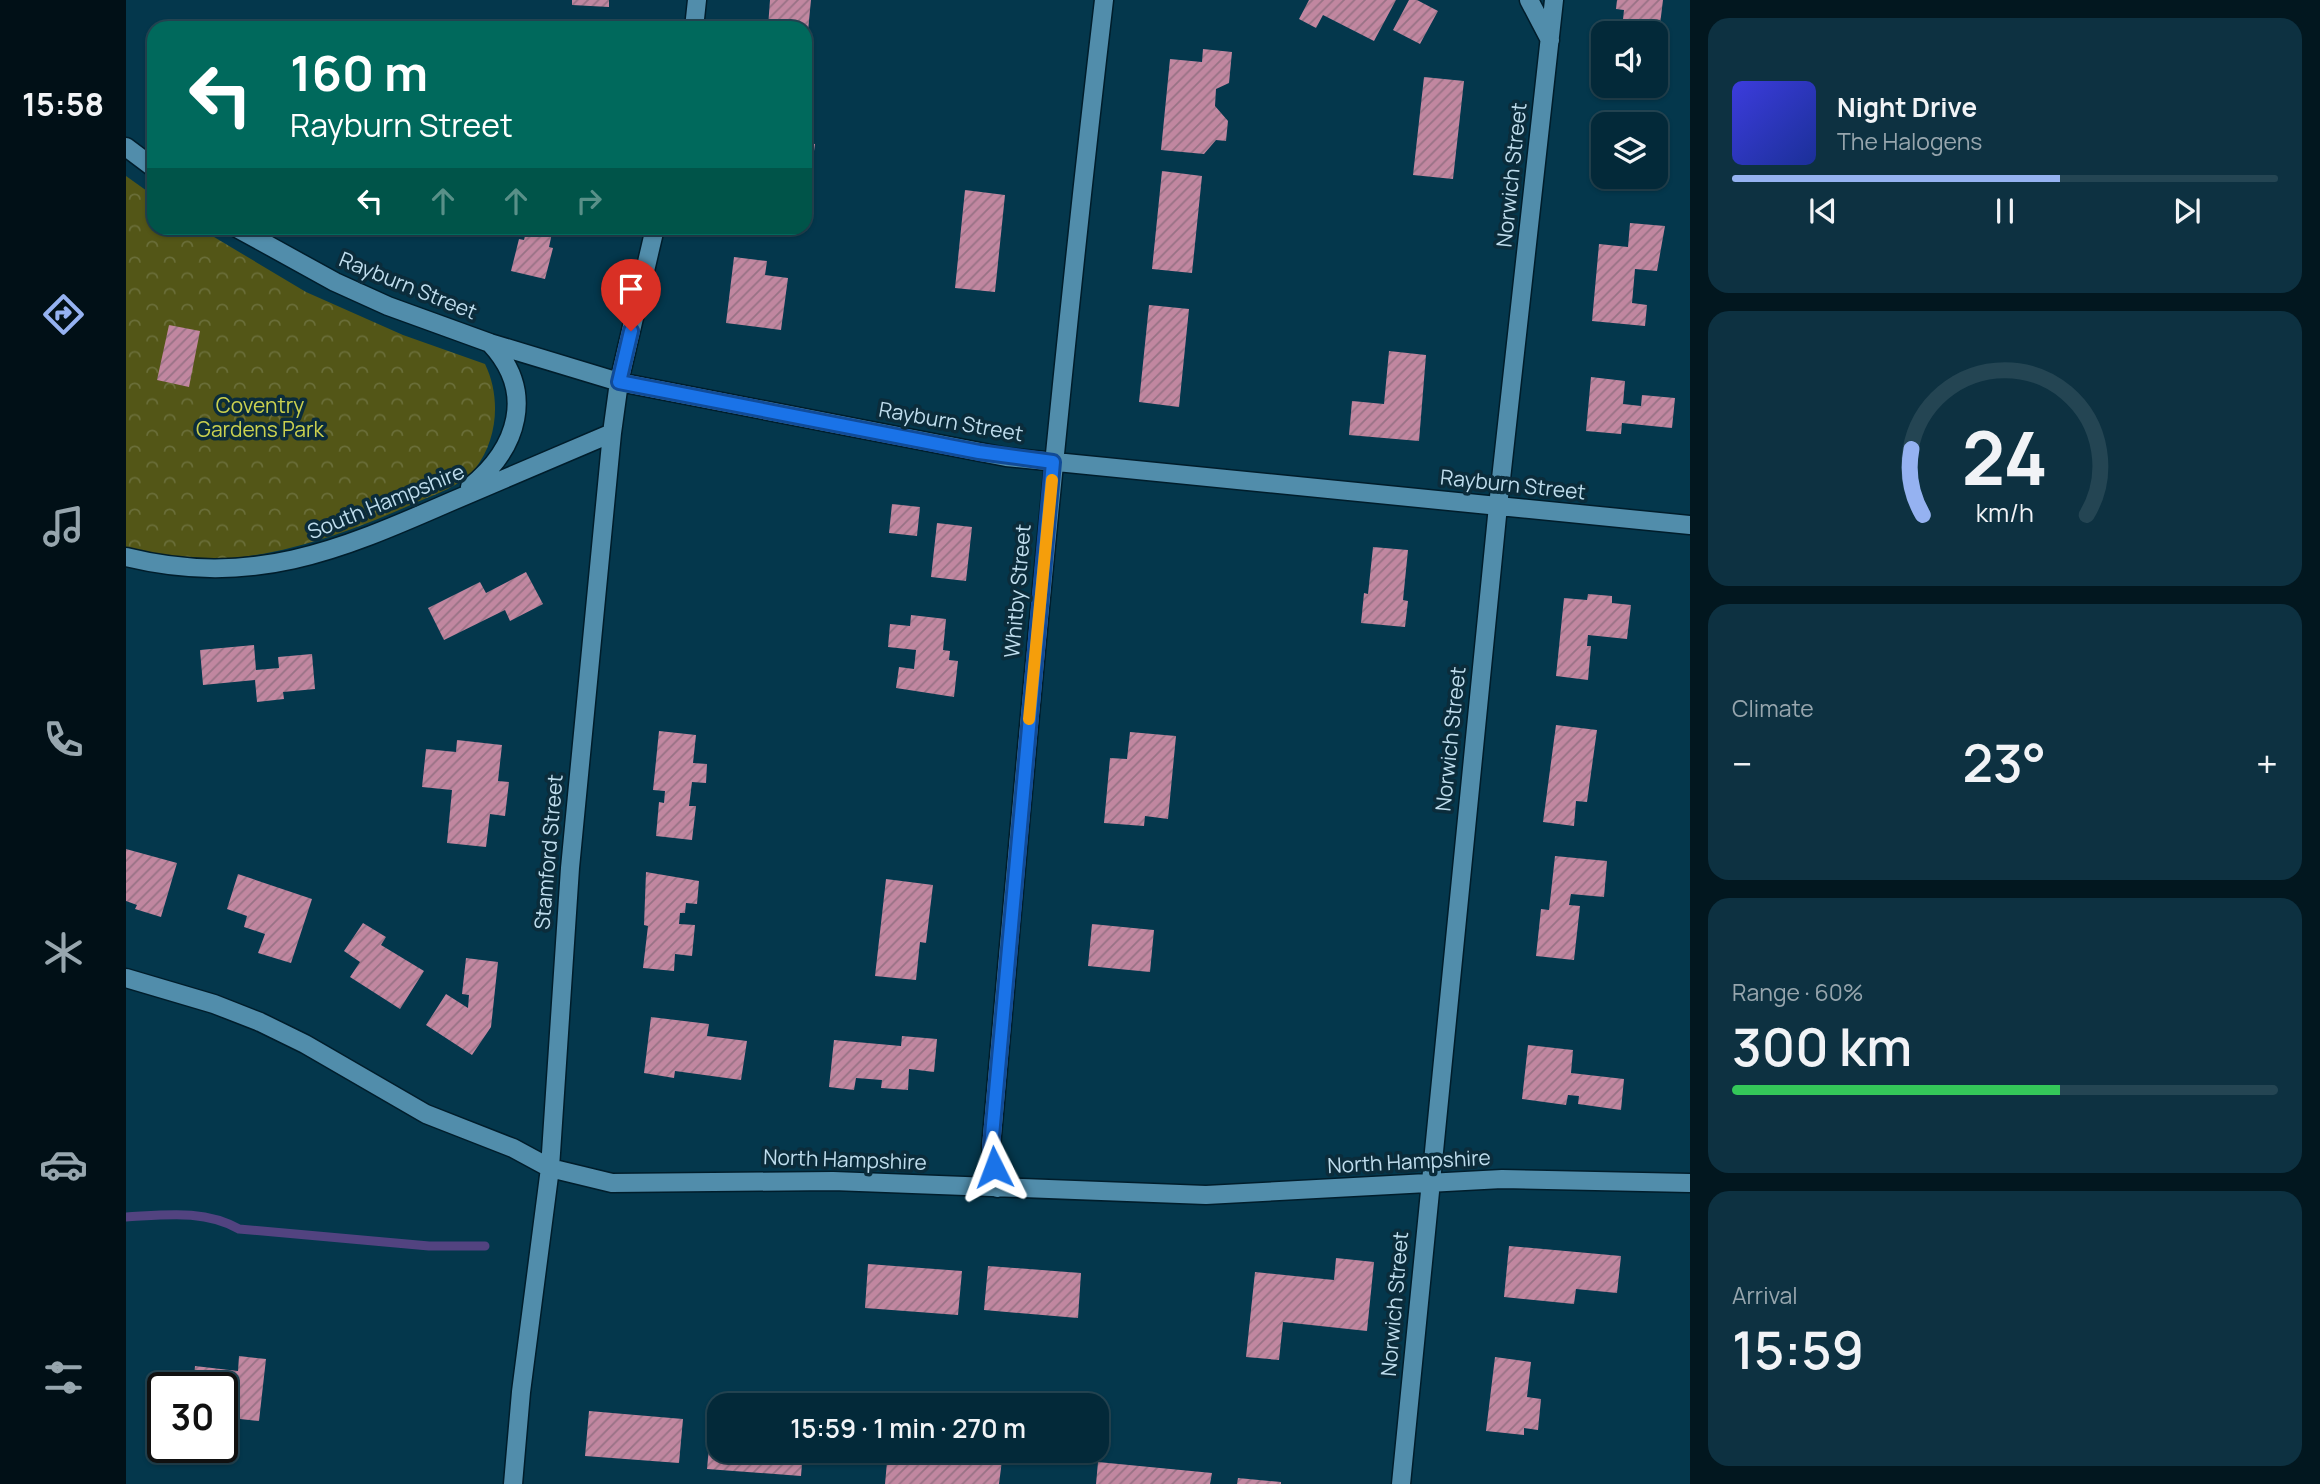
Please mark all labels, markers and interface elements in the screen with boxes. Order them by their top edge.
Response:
map controls [1591,21,1668,189]
button: sound [1591,21,1668,98]
text: 160 m [290,39,428,106]
icon: left [175,49,266,140]
text: 15:58 [22,82,104,126]
text: Night Drive [1837,89,1977,125]
street label: Norwich Street [1489,101,1533,249]
text: Rayburn Street [290,103,513,147]
button: layers [1591,112,1668,189]
text: The Halogens [1837,125,1982,157]
icon: left [351,182,389,220]
icon: ahead [424,182,462,220]
icon: ahead [497,182,535,220]
icon: right [570,182,608,220]
icon: previous [1804,192,1842,230]
icon: pause [1986,192,2024,230]
icon: next [2168,192,2206,230]
street label: Rayburn Street [335,245,481,325]
pin [601,259,661,331]
icon: arrive [612,270,650,308]
icon: directions [39,290,88,339]
park label: Coventry Gardens Park [196,391,324,443]
street label: Rayburn Street [877,395,1026,447]
text: 24 [1962,407,2048,507]
street label: South Hampshire [303,457,468,545]
street label: Rayburn Street [1439,462,1587,506]
text: km/h [1976,495,2034,530]
icon: music [39,502,88,551]
street label: Whitby Street [997,523,1037,659]
street label: Norwich Street [1428,665,1472,813]
text: Climate [1732,692,1814,724]
icon: phone [39,715,88,764]
text: 23° [1962,727,2046,798]
text: − [1732,737,1753,789]
text: + [2256,737,2278,789]
street label: Stamford Street [527,773,569,931]
icon: climate [39,928,88,977]
text: Range · 60% [1732,976,1863,1008]
text: 300 km [1732,1011,1912,1082]
position arrow [957,1130,1031,1204]
icon: car [39,1140,88,1189]
street label: North Hampshire [763,1142,927,1176]
street label: North Hampshire [1326,1143,1491,1179]
street label: Norwich Street [1374,1230,1414,1378]
text: Arrival [1732,1279,1798,1311]
text: 15:59 [1732,1314,1864,1385]
icon: filters [39,1353,88,1402]
speed limit sign: 30 [147,1372,238,1463]
text: 15:59 · 1 min · 270 m [790,1410,1026,1446]

